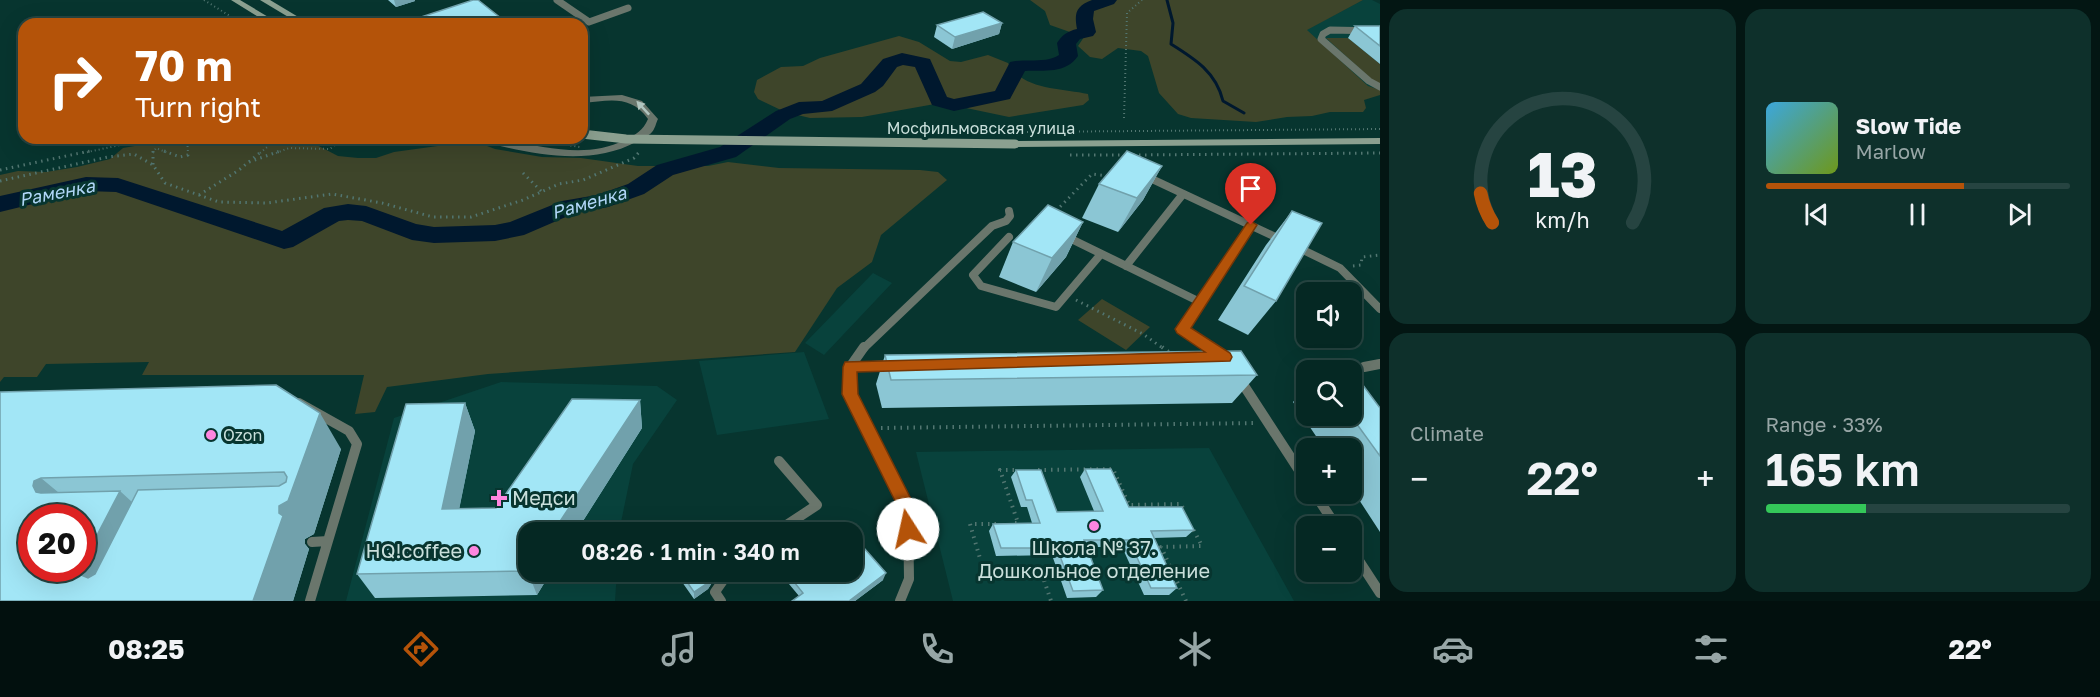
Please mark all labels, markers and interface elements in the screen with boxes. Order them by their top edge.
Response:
text: 70 m [135,40,232,90]
icon: right [36,42,114,120]
text: Turn right [135,91,261,123]
one-way arrow [637,101,651,115]
text: Slow Tide [1856,112,1961,139]
street label: Мосфильмовская улица [887,118,1075,138]
text: 13 [1527,137,1597,212]
text: Marlow [1856,139,1926,163]
pin [1225,163,1276,225]
icon: arrive [1234,172,1267,205]
water label: Раменка [17,174,97,210]
water label: Раменка [549,181,629,223]
icon: previous [1800,198,1833,231]
icon: pause [1901,198,1934,231]
icon: next [2003,198,2036,231]
text: km/h [1535,208,1590,234]
map controls [1296,282,1362,582]
button: sound [1296,282,1362,348]
button: search [1296,360,1362,426]
text: Range · 33% [1766,412,1883,436]
text: Climate [1410,421,1484,445]
place label: Ozon [223,425,262,445]
marker: Ozon [204,428,218,442]
button: + [1296,438,1362,504]
text: 165 km [1766,442,1920,496]
text: 22° [1527,451,1598,505]
text: − [1410,459,1428,498]
text: + [1696,459,1715,498]
place label: Медси [512,485,576,509]
marker: Медси [490,489,508,507]
position arrow [876,497,940,561]
speed limit sign: 20 [18,504,96,582]
button: − [1296,516,1362,582]
marker: Школа № 37. Дошкольное отделение [1087,519,1101,533]
place label: Школа № 37. Дошкольное отделение [978,535,1210,582]
place label: HQ!coffee [366,538,462,562]
text: 08:26 · 1 min · 340 m [581,538,800,565]
marker: HQ!coffee [467,544,481,558]
icon: directions [400,628,442,670]
icon: music [658,628,700,670]
icon: phone [916,628,958,670]
icon: climate [1174,628,1216,670]
icon: car [1432,628,1474,670]
icon: filters [1690,628,1732,670]
text: 08:25 [108,633,184,665]
text: 22° [1948,633,1992,665]

